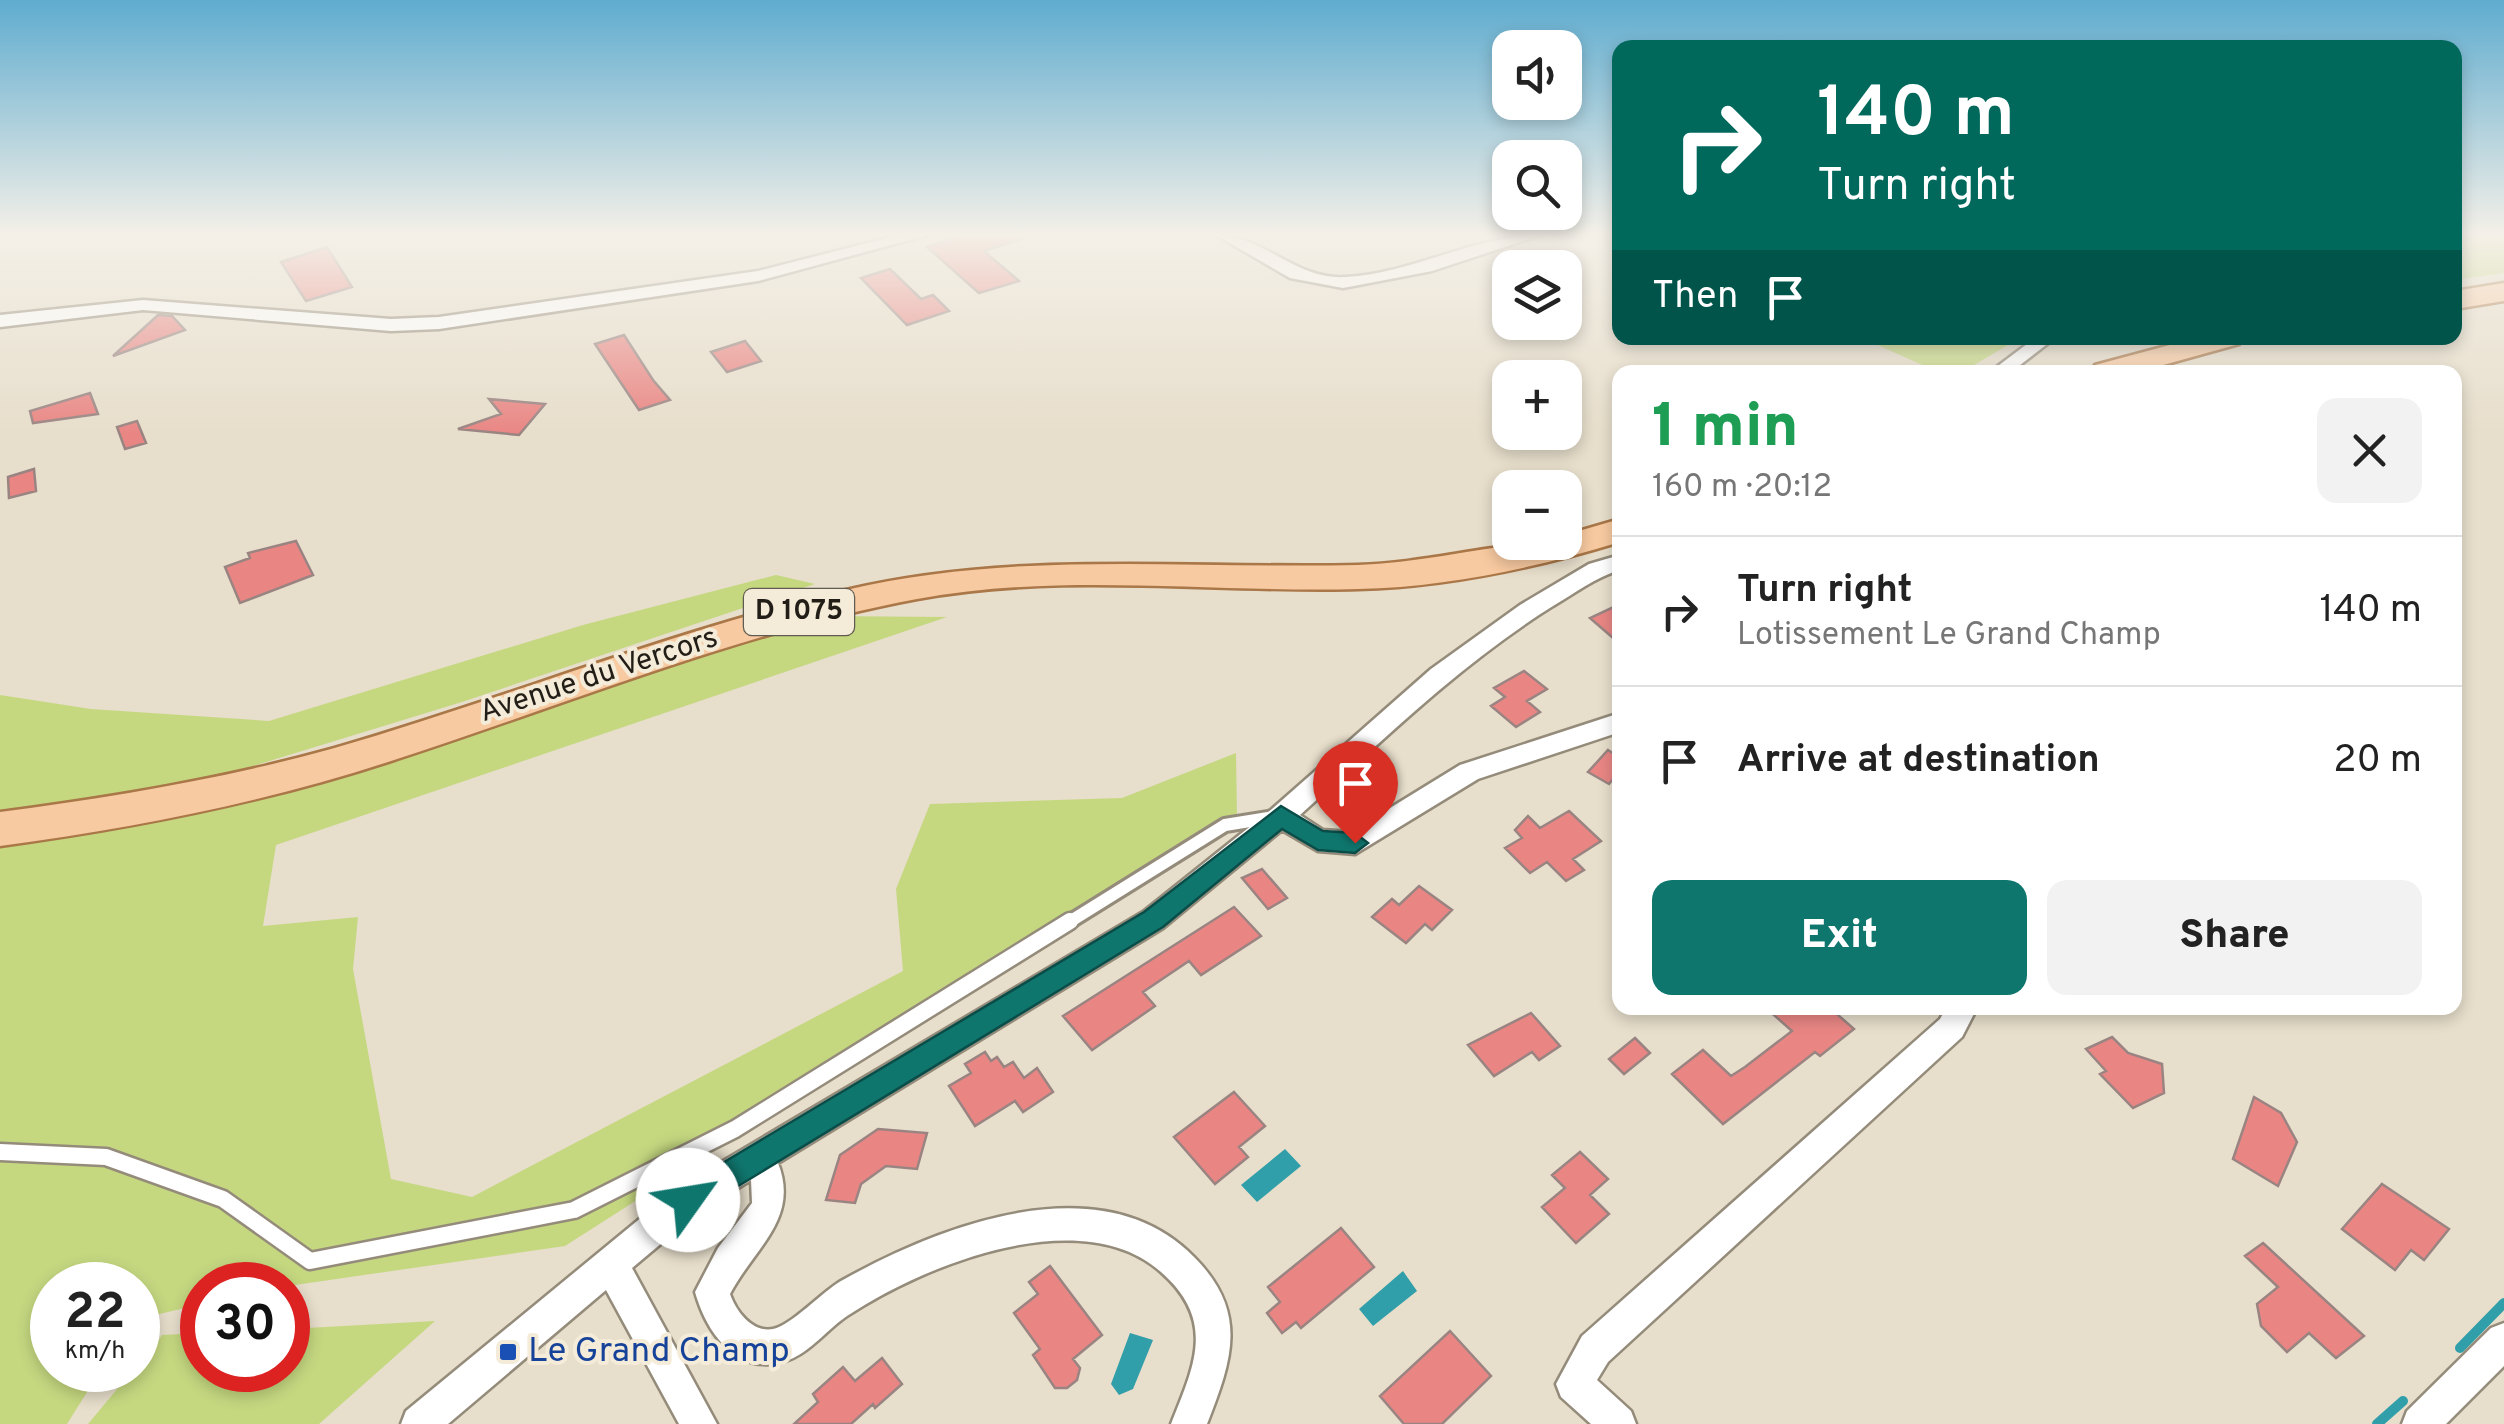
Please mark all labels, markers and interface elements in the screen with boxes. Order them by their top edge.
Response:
map controls [1492,30,1582,560]
button: sound [1492,30,1582,120]
text: 140 m [1817,72,2015,161]
icon: right [1652,80,1782,210]
button: search [1492,140,1582,230]
text: Turn right [1817,159,2016,216]
button: layers [1492,250,1582,340]
icon: arrive [1758,270,1813,325]
text: Then [1652,273,1738,322]
button: + [1492,360,1582,450]
text: 1 min [1652,392,1799,468]
button: close [2317,398,2422,503]
text: 160 m · 20:12 [1652,468,1832,508]
button: − [1492,470,1582,560]
text: Turn right [1737,567,1912,616]
icon: right [1652,584,1707,639]
text: 140 m [2319,587,2422,636]
road number: D 1075 [744,589,854,635]
text: Lotissement Le Grand Champ [1737,616,2161,656]
street label: Avenue du Vercors [475,620,723,732]
icon: arrive [1652,734,1707,789]
text: Arrive at destination [1737,737,2100,786]
text: 20 m [2333,737,2422,786]
pin [1313,741,1398,844]
icon: arrive [1328,756,1383,811]
button: Exit [1652,880,2027,995]
button: Share [2047,880,2422,995]
position arrow [636,1148,740,1252]
speed limit sign: 30 [180,1262,310,1392]
text: 22 [64,1283,126,1346]
place label: Le Grand Champ [528,1330,790,1374]
text: km/h [65,1336,125,1368]
marker: Le Grand Champ [497,1341,519,1363]

